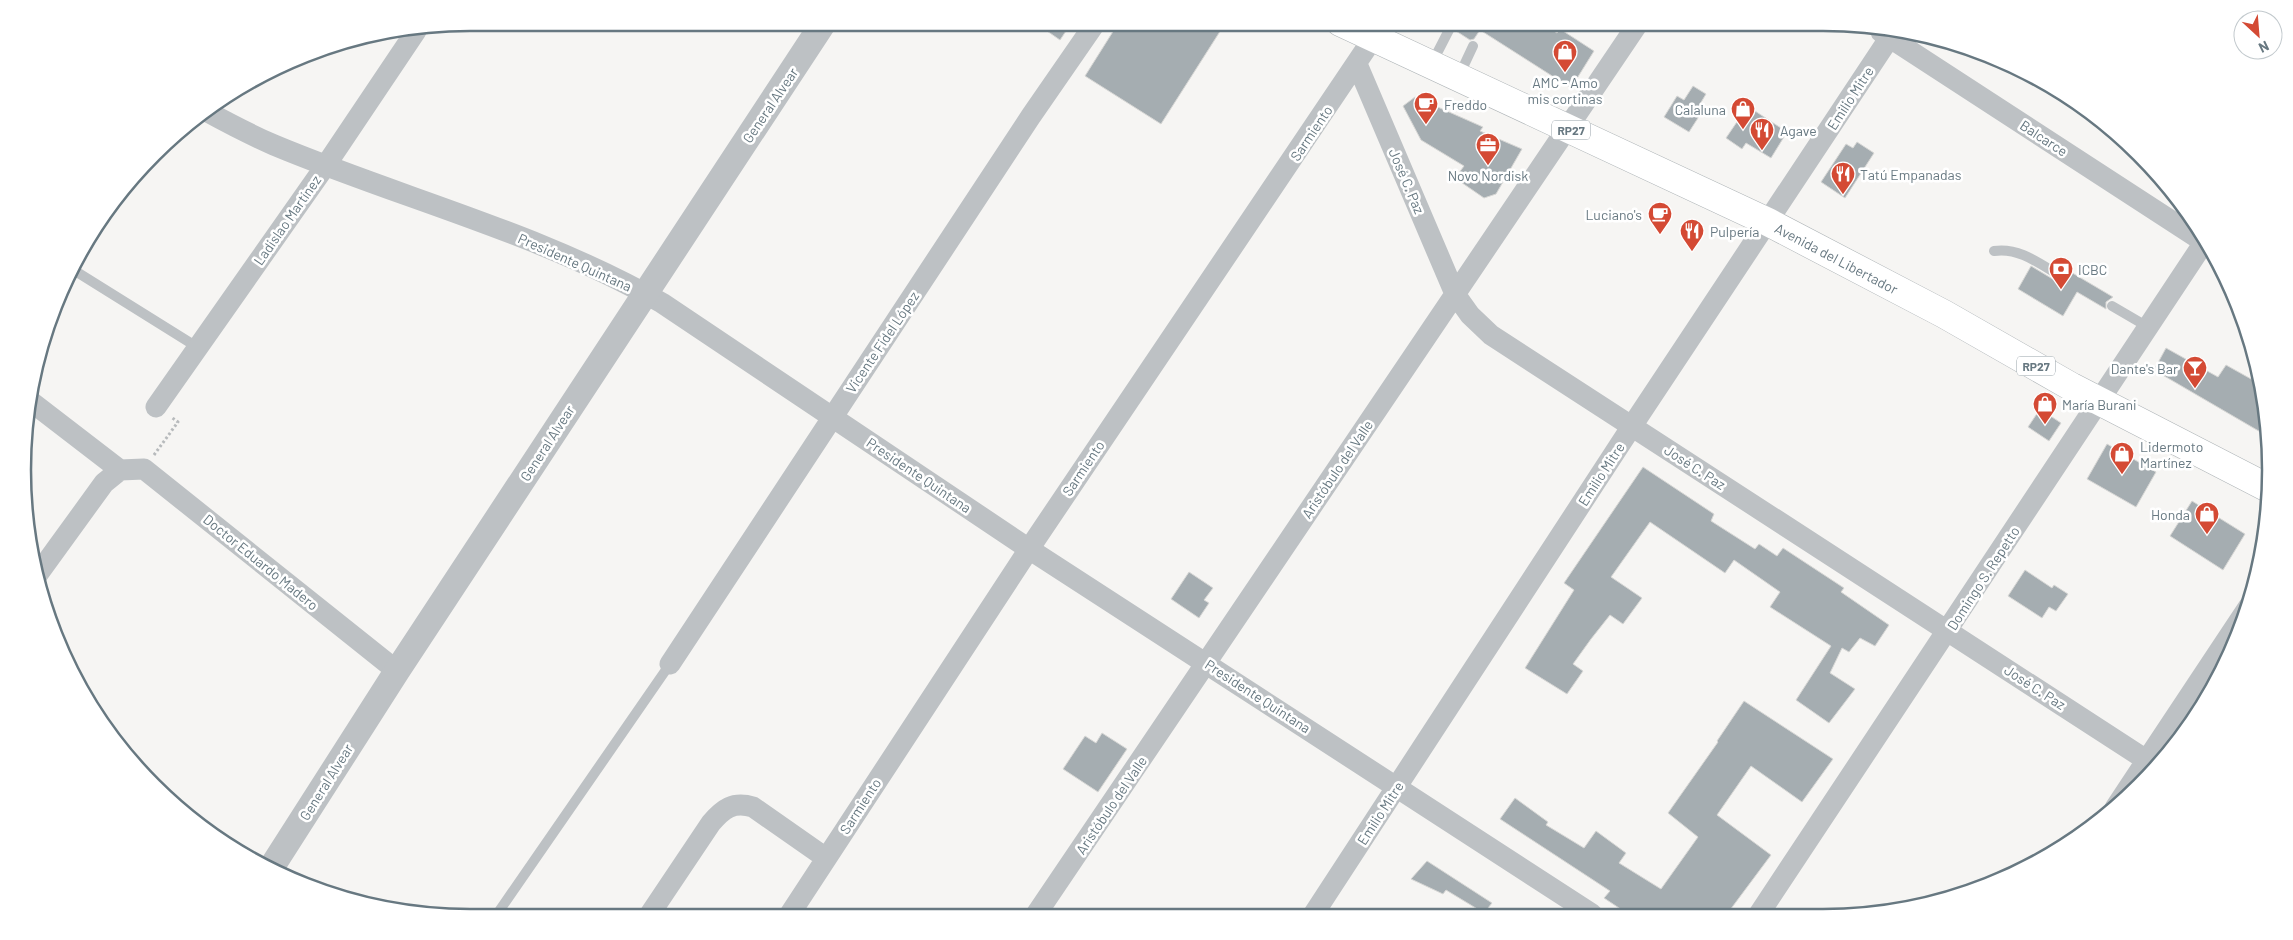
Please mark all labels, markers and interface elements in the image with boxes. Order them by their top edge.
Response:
north arrow [2233,10,2283,60]
text: N [2256,37,2272,57]
shop icon: AMC - Amo mis cortinas [1552,39,1578,73]
street label: Emilio Mitre [1823,63,1877,133]
street label: General Alvear [739,64,801,146]
place label: AMC - Amo mis cortinas [1528,74,1603,107]
cafe icon: Freddo [1413,91,1439,125]
place label: Freddo [1444,96,1487,113]
shop icon: Calaluna [1730,96,1756,130]
place label: Calaluna [1675,101,1726,118]
street label: Sarmiento [1286,102,1336,164]
street label: Balcarce [2017,116,2071,160]
restaurant icon: Agave [1749,117,1775,151]
road number: RP27 [1552,120,1590,140]
place label: Agave [1780,122,1817,139]
office icon: Novo Nordisk [1475,132,1501,166]
street label: José C. Paz [1386,146,1428,216]
restaurant icon: Tatú Empanadas [1830,161,1856,195]
place label: Tatú Empanadas [1860,166,1962,183]
place label: Novo Nordisk [1448,167,1528,184]
street label: Ladislao Martínez [250,172,324,268]
cafe icon: Luciano's [1647,201,1673,235]
place label: Luciano's [1585,206,1642,223]
restaurant icon: Pulpería [1679,218,1705,252]
street label: Avenida del Libertador [1772,219,1901,297]
place label: Pulpería [1710,223,1759,240]
street label: Presidente Quintana [516,229,634,295]
bank icon: ICBC [2048,256,2074,290]
place label: ICBC [2078,261,2107,278]
street label: Vicente Fidel López [842,288,922,396]
bar icon: Dante's Bar [2182,355,2208,389]
road number: RP27 [2017,356,2055,376]
place label: Dante's Bar [2111,360,2178,377]
shop icon: María Burani [2032,391,2058,425]
place label: María Burani [2062,396,2137,413]
street label: General Alvear [516,402,578,484]
street label: Aristóbulo del Valle [1298,417,1376,521]
street label: Presidente Quintana [864,434,974,516]
street label: Sarmiento [1058,437,1108,499]
place label: Lidermoto Martínez [2140,438,2203,471]
street label: Emilio Mitre [1574,439,1628,509]
street label: José C. Paz [1661,441,1729,493]
shop icon: Lidermoto Martínez [2109,441,2135,475]
shop icon: Honda [2194,501,2220,535]
place label: Honda [2151,506,2190,523]
street label: Doctor Eduardo Madero [200,510,322,614]
street label: Domingo S. Repetto [1943,523,2023,633]
street label: Presidente Quintana [1202,656,1314,736]
street label: José C. Paz [2001,661,2069,713]
street label: General Alvear [296,741,356,823]
street label: Aristóbulo del Valle [1072,753,1150,857]
street label: Sarmiento [836,775,884,837]
street label: Emilio Mitre [1353,778,1407,848]

